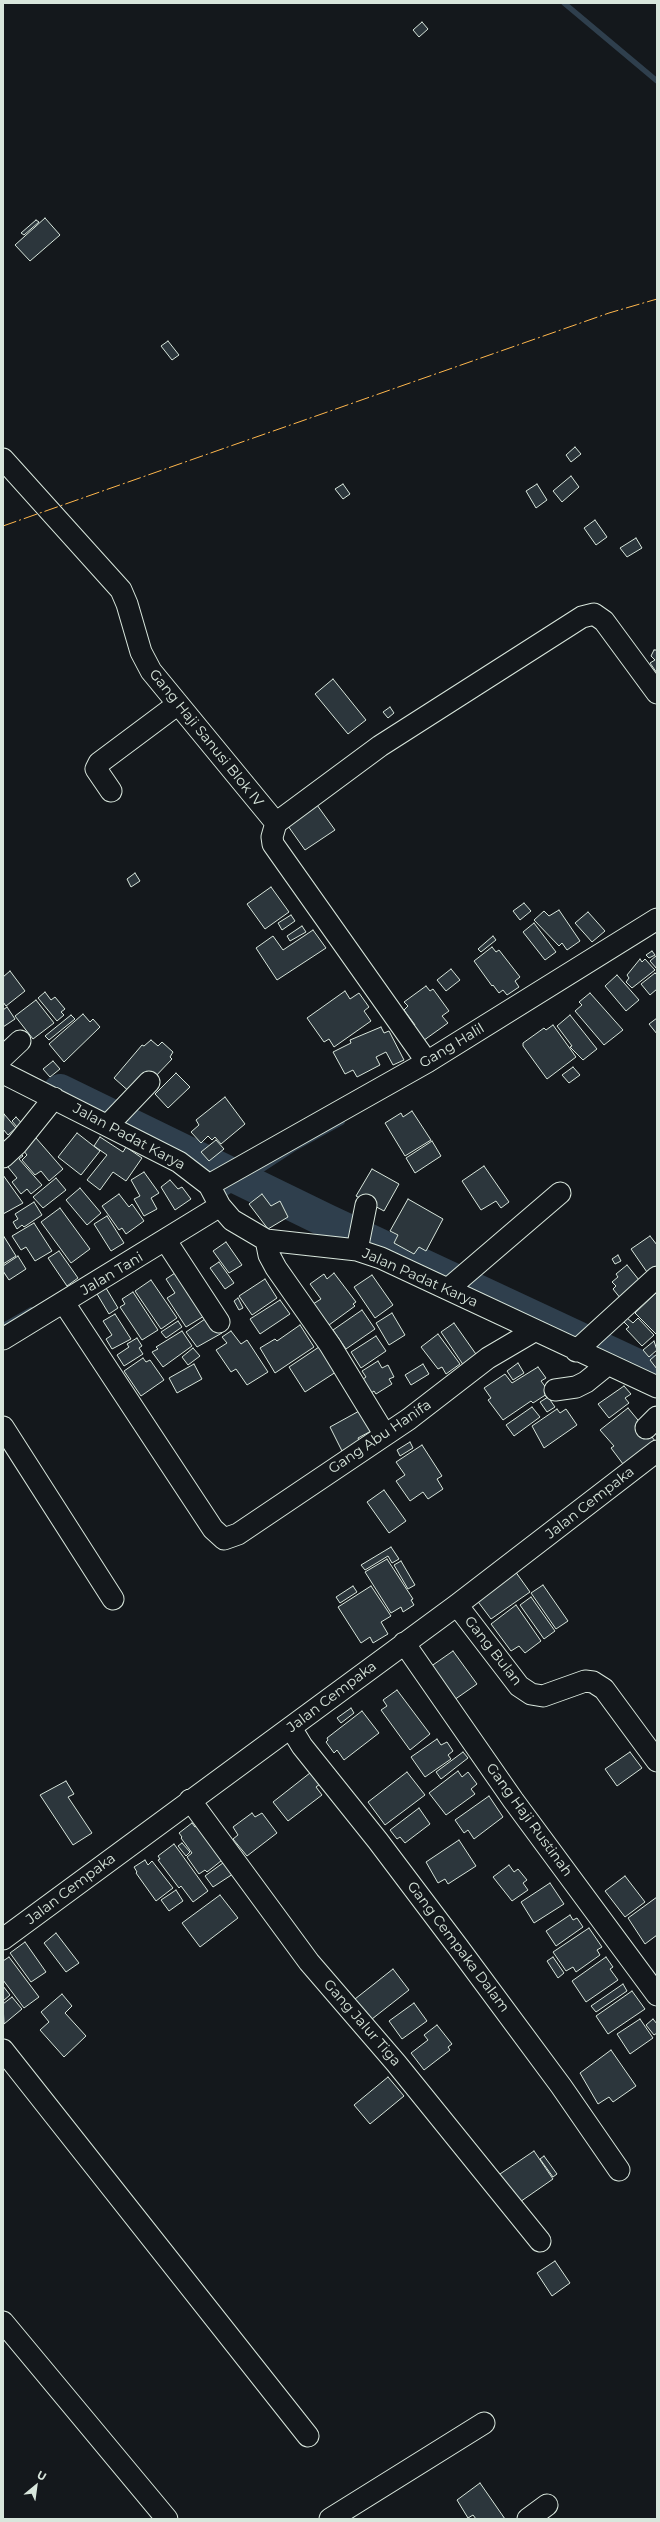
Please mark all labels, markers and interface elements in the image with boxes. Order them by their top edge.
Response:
street label: Gang Haji Sanusi Blok IV [145,666,267,810]
street label: Gang Halil [416,1020,488,1072]
street label: Jalan Padat Karya [70,1100,188,1174]
street label: Jalan Padat Karya [360,1245,480,1311]
street label: Jalan Tani [78,1249,146,1299]
street label: Gang Abu Hanifa [325,1396,435,1478]
street label: Jalan Cempaka [542,1463,638,1543]
street label: Gang Bulan [461,1613,525,1689]
street label: Jalan Cempaka [284,1658,380,1736]
street label: Gang Haji Rustinah [482,1760,576,1880]
street label: Jalan Cempaka [23,1850,119,1928]
street label: Gang Cempaka Dalam [403,1878,513,2016]
street label: Gang Jalur Tiga [320,1976,404,2070]
north arrow [16,2466,56,2506]
text: U [35,2467,49,2484]

